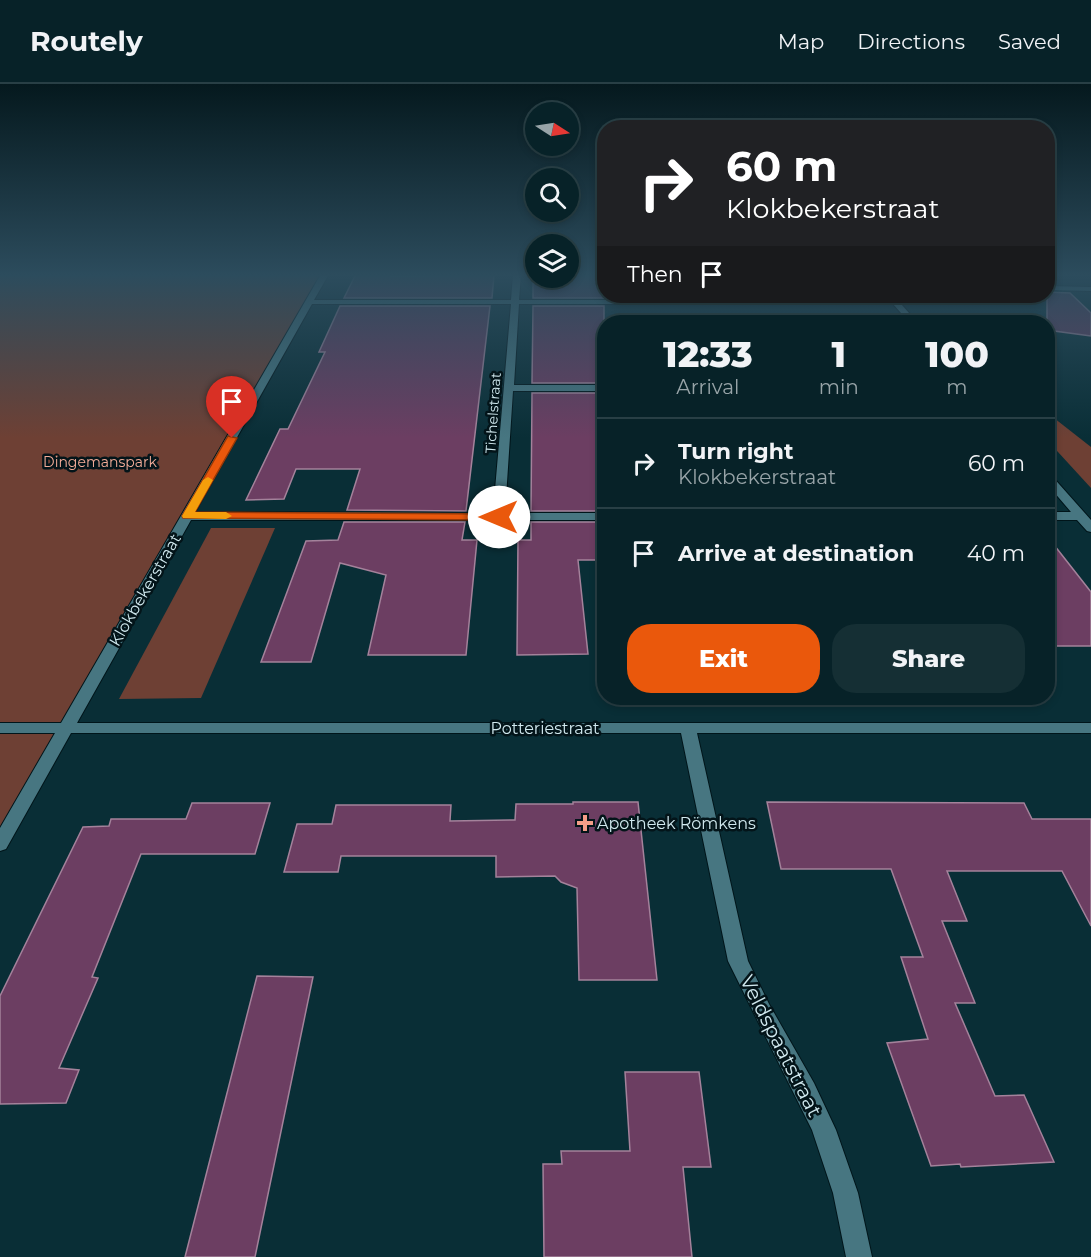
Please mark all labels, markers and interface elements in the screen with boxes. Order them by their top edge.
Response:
text: Routely [30,24,143,58]
text: Map [778,29,824,54]
text: Directions [857,29,965,54]
text: Saved [998,29,1061,54]
north arrow [525,102,579,156]
map controls [525,102,579,288]
text: 60 m [726,140,837,192]
icon: right [627,144,705,222]
button: search [525,168,579,222]
text: Klokbekerstraat [726,192,940,225]
button: layers [525,234,579,288]
icon: arrive [695,258,728,291]
text: Then [627,261,683,288]
text: 12:33 [663,332,753,376]
text: 1 [832,332,846,376]
text: 100 [925,332,989,376]
street label: Tichelstraat [481,372,505,454]
text: Arrival [676,375,739,399]
text: min [819,375,859,399]
text: m [946,375,968,399]
pin [206,376,257,438]
icon: arrive [215,385,248,418]
text: Turn right [678,438,793,465]
icon: right [627,447,660,480]
text: 60 m [968,450,1025,477]
park label: Dingemanspark [43,453,158,471]
text: Klokbekerstraat [678,465,836,489]
position arrow [467,485,531,549]
street label: Klokbekerstraat [105,530,185,650]
icon: arrive [627,537,660,570]
text: Arrive at destination [678,540,914,567]
text: 40 m [967,540,1025,567]
button: Exit [627,624,820,693]
button: Share [832,624,1025,693]
street label: Potteriestraat [490,719,600,738]
place label: Apotheek Römkens [597,814,756,833]
marker: Apotheek Römkens [578,816,592,830]
street label: Veldspaatstraat [735,971,827,1121]

